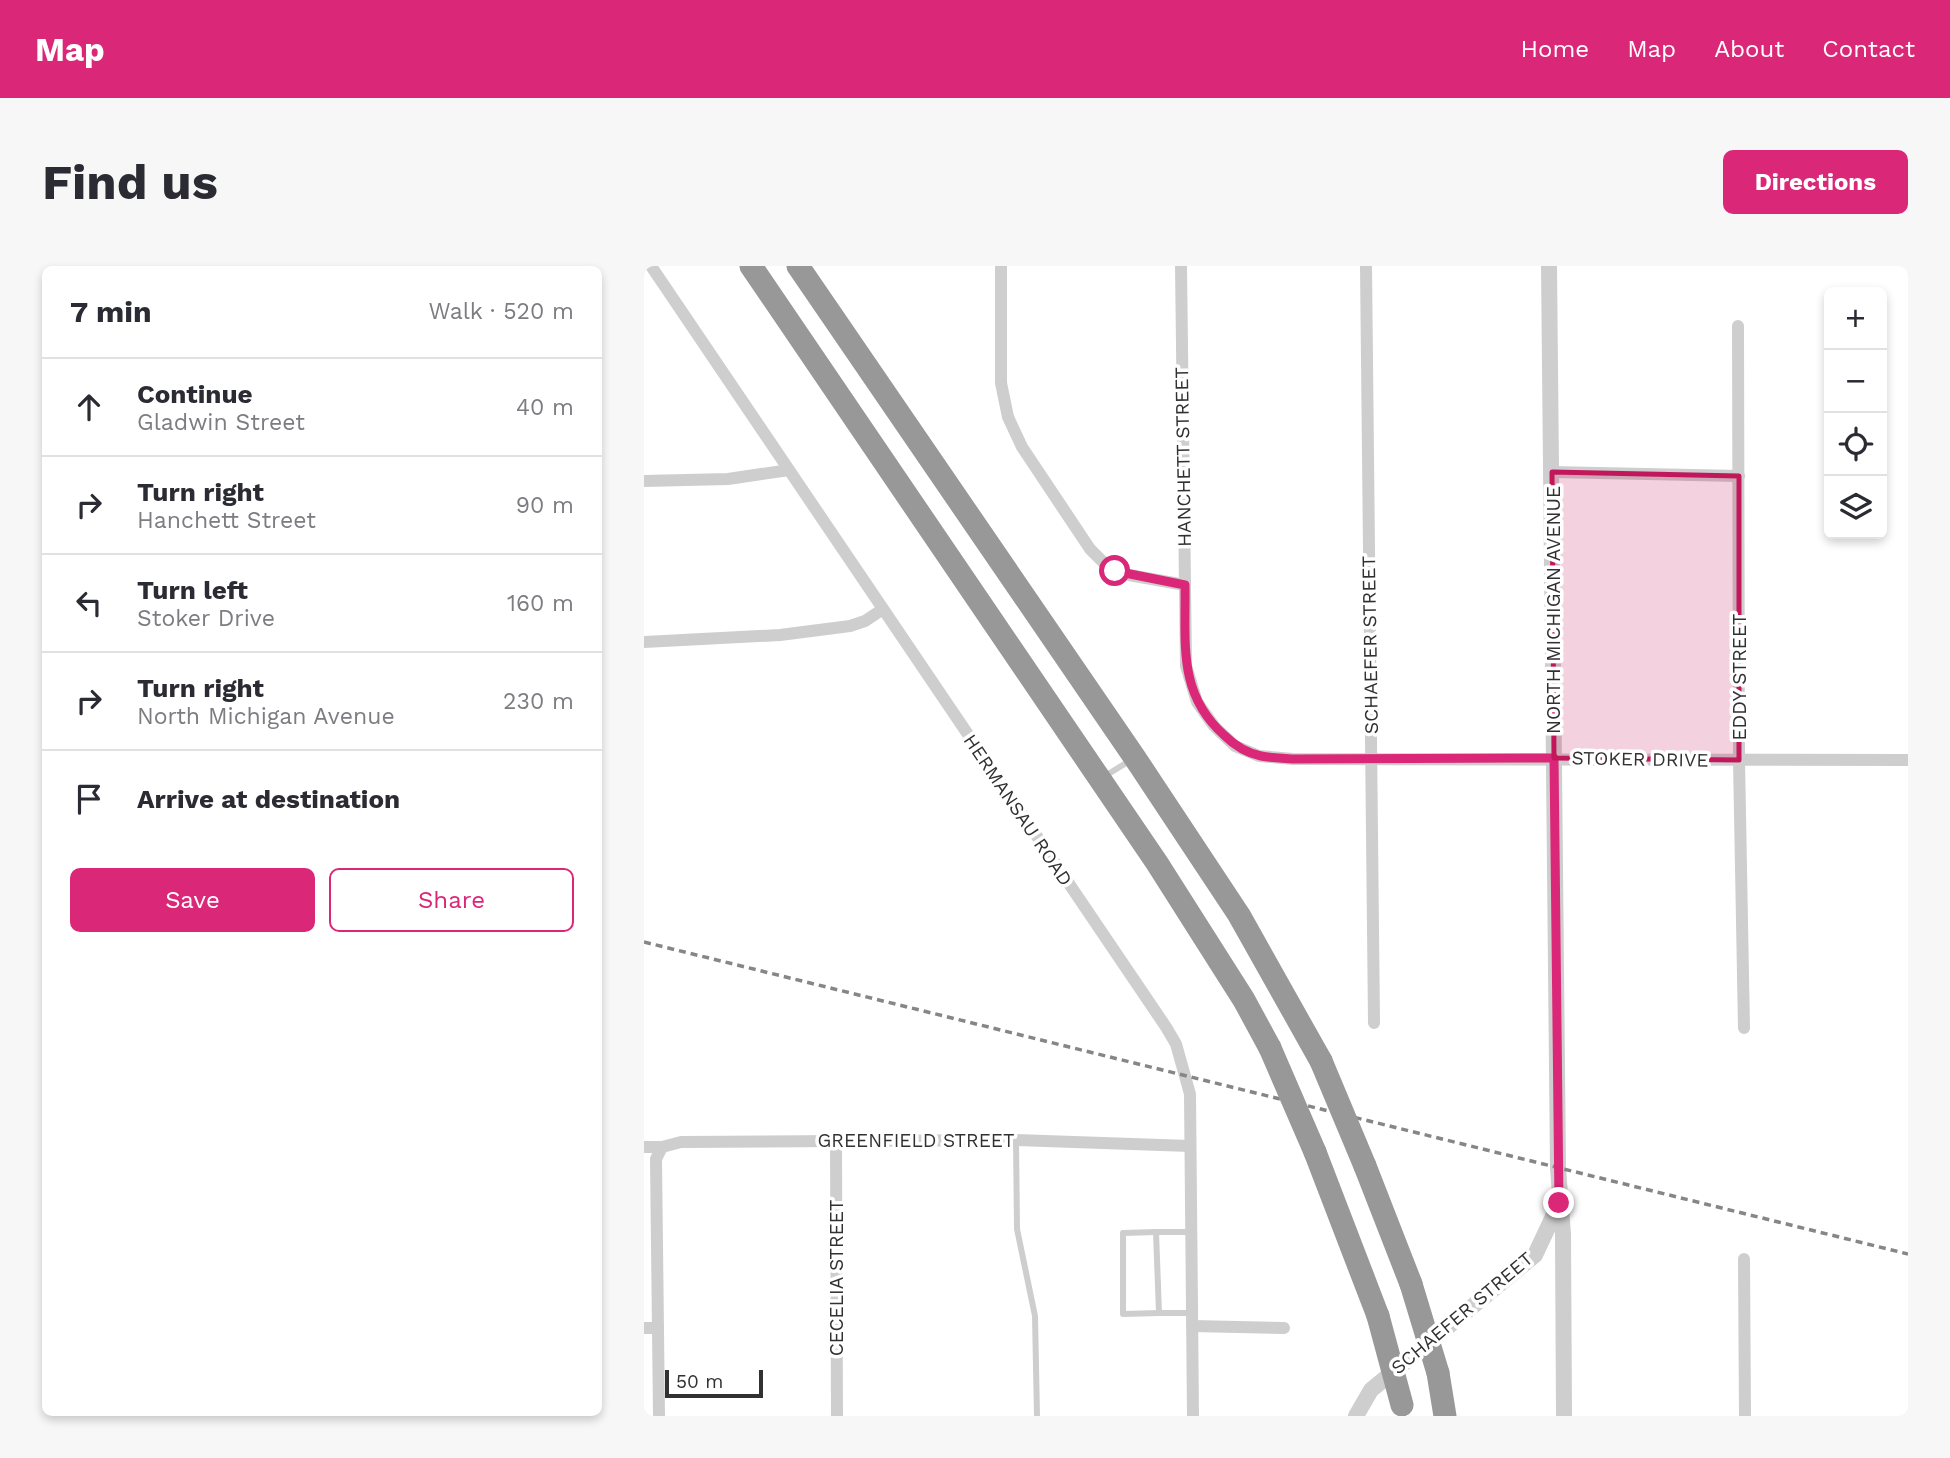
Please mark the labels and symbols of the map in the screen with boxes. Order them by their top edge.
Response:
street label: HANCHETT STREET [1170,367,1196,547]
street label: NORTH MICHIGAN AVENUE [1542,486,1565,734]
route start [1099,555,1130,586]
street label: SCHAEFER STREET [1357,556,1383,734]
street label: EDDY STREET [1728,613,1751,741]
street label: HERMANSAU ROAD [959,730,1077,890]
street label: STOKER DRIVE [1571,746,1709,772]
street label: GREENFIELD STREET [818,1129,1014,1152]
route end [1543,1187,1574,1218]
street label: CECELIA STREET [825,1200,848,1356]
street label: SCHAEFER STREET [1386,1247,1538,1379]
scale bar [665,1367,763,1399]

